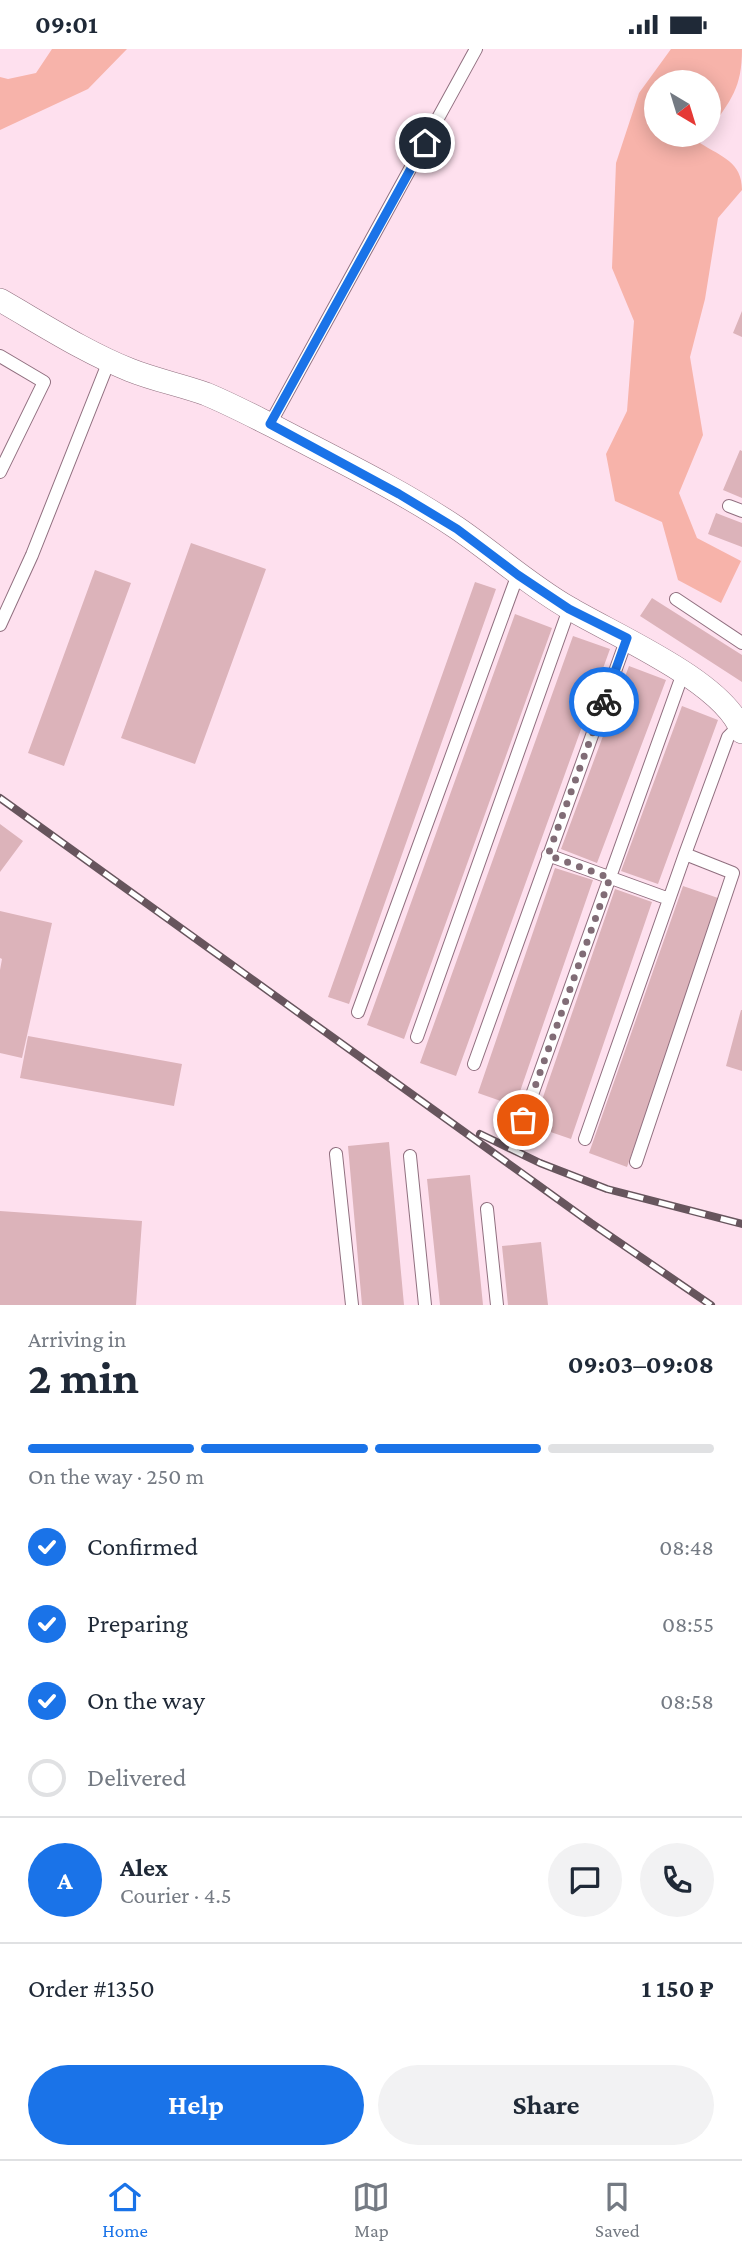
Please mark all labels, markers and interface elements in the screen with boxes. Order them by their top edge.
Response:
text: 09:01 [35,10,98,39]
north arrow [644,70,721,147]
map controls [644,70,721,147]
pin [395,113,455,173]
icon: home [406,124,444,162]
courier [569,667,639,737]
icon: bike [585,683,623,721]
pin [493,1090,553,1150]
icon: bag [504,1101,542,1139]
text: Arriving in [28,1326,126,1352]
text: 09:03–09:08 [568,1350,714,1379]
text: 2 min [28,1352,139,1403]
text: On the way · 250 m [28,1463,204,1489]
icon: check [28,1528,66,1566]
text: Confirmed [87,1532,198,1561]
text: 08:48 [659,1534,714,1560]
icon: check [28,1605,66,1643]
text: Preparing [87,1609,188,1638]
text: 08:55 [662,1611,714,1637]
icon: check [28,1682,66,1720]
text: On the way [87,1686,205,1715]
text: 08:58 [660,1688,714,1714]
text: Delivered [87,1763,186,1792]
button: chat [548,1843,622,1917]
button: phone [640,1843,714,1917]
text: Alex [120,1853,168,1882]
text: A [57,1866,73,1895]
text: Courier · 4.5 [120,1882,232,1908]
text: Order #1350 [28,1974,155,2003]
text: 1 150 ₽ [642,1974,714,2003]
button: Help [28,2065,364,2145]
button: Share [378,2065,714,2145]
tab: Home [102,2178,148,2241]
tab: Map [352,2178,390,2241]
tab: Saved [595,2178,640,2241]

